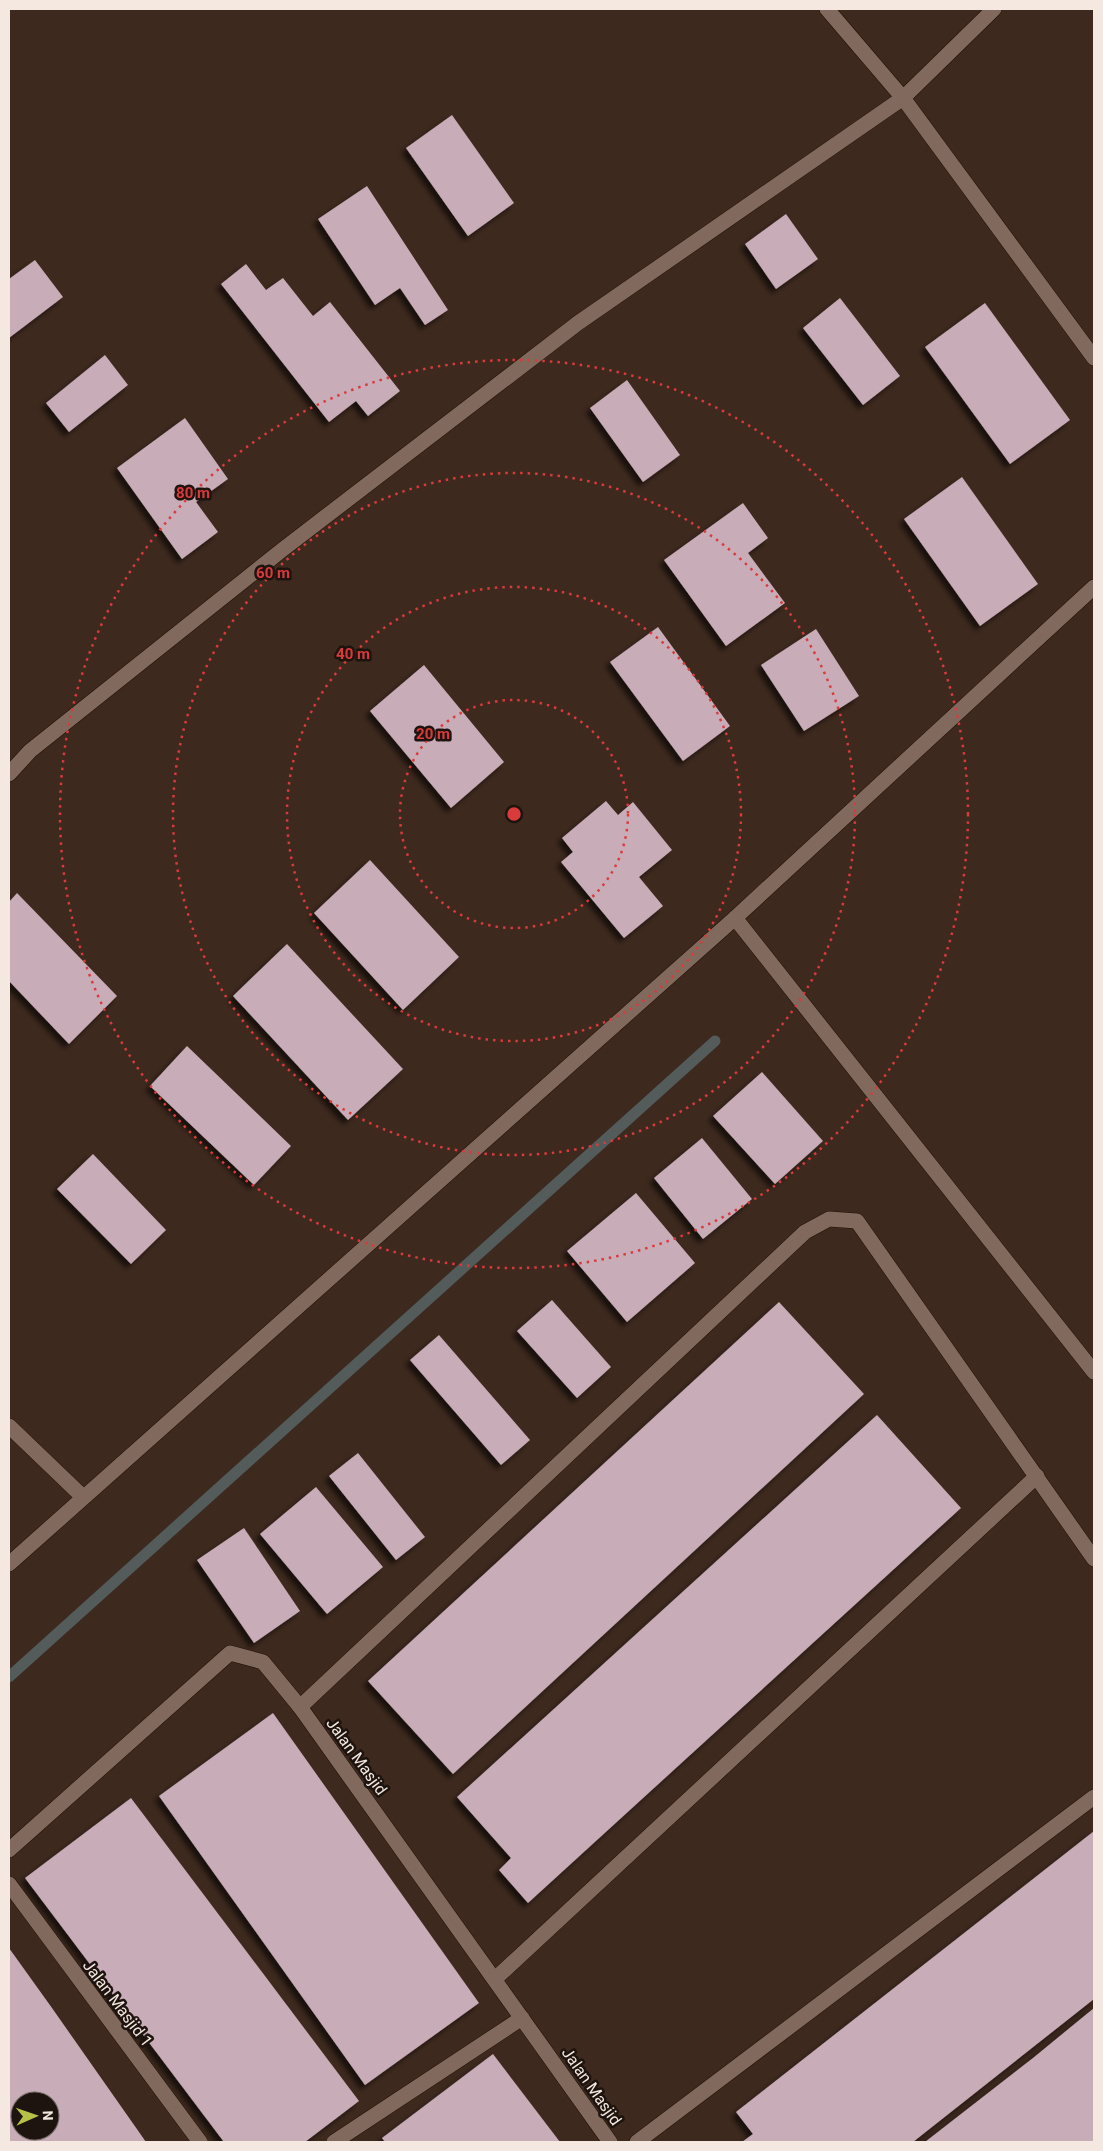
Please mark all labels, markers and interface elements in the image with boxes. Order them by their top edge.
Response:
text: 80 m [176,484,210,502]
text: 60 m [256,564,290,582]
text: 40 m [336,645,370,663]
text: 20 m [416,725,450,743]
centre of rings [505,805,523,823]
street label: Jalan Masjid [322,1714,391,1799]
street label: Jalan Masjid 1 [79,1956,156,2050]
street label: Jalan Masjid [558,2044,625,2129]
north arrow [10,2091,60,2141]
text: N [40,2110,56,2121]

